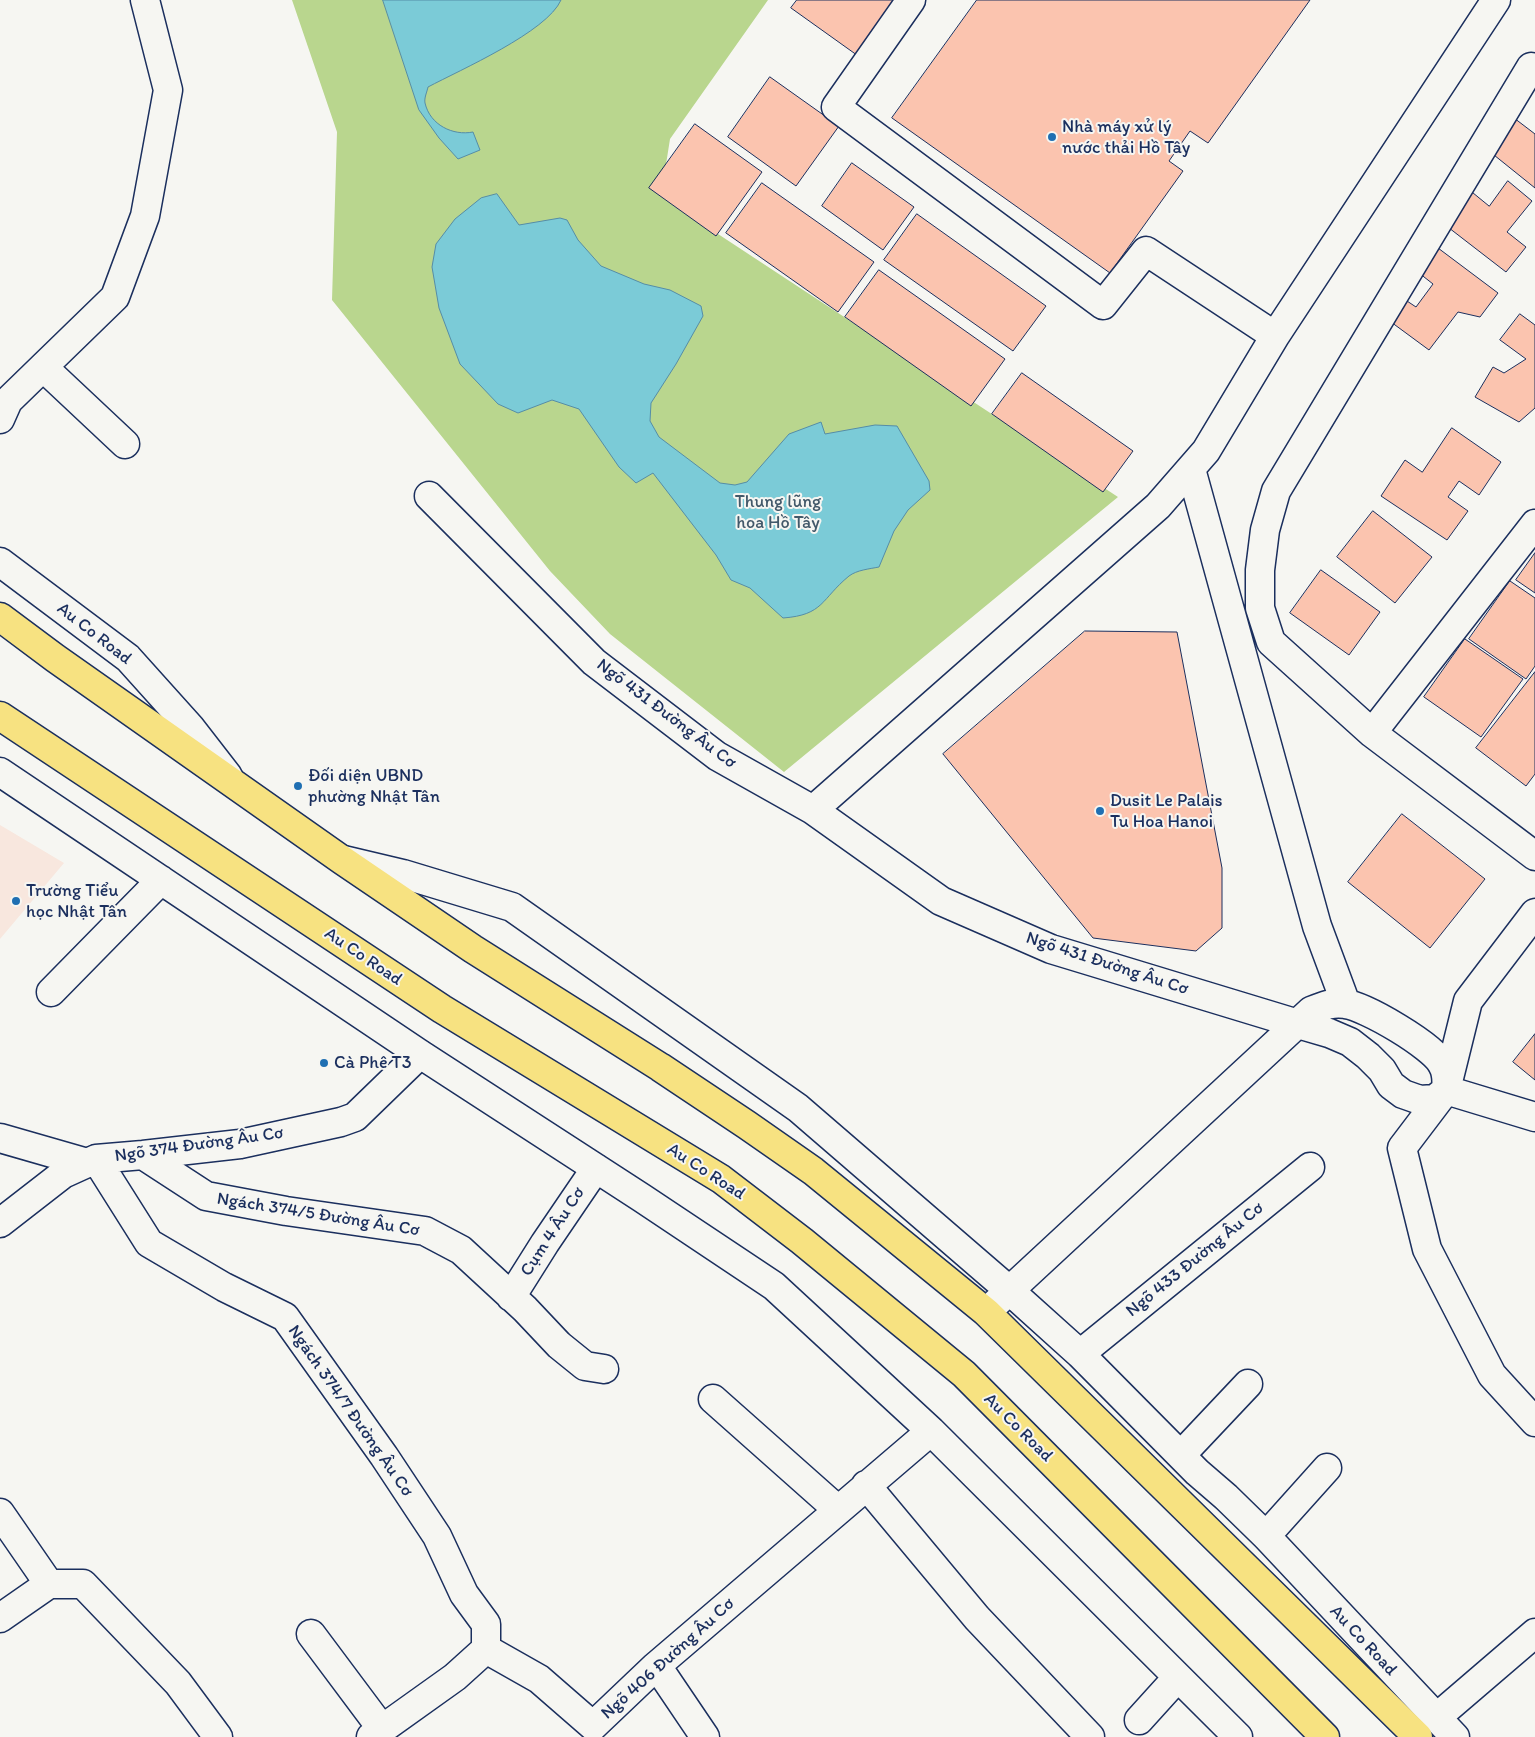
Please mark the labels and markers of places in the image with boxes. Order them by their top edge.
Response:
place label: Nhà máy xử lý nước thải Hồ Tây [1062,116,1190,158]
marker: Nhà máy xử lý nước thải Hồ Tây [1046,131,1058,143]
place label: Đối diện UBND phường Nhật Tân [308,765,440,808]
marker: Đối diện UBND phường Nhật Tân [292,780,304,792]
place label: Dusit Le Palais Tu Hoa Hanoi [1110,790,1223,832]
marker: Dusit Le Palais Tu Hoa Hanoi [1094,805,1106,817]
place label: Trường Tiểu học Nhật Tân [26,880,127,922]
marker: Trường Tiểu học Nhật Tân [10,895,22,907]
place label: Cà Phê T3 [334,1052,412,1074]
marker: Cà Phê T3 [318,1057,330,1069]

